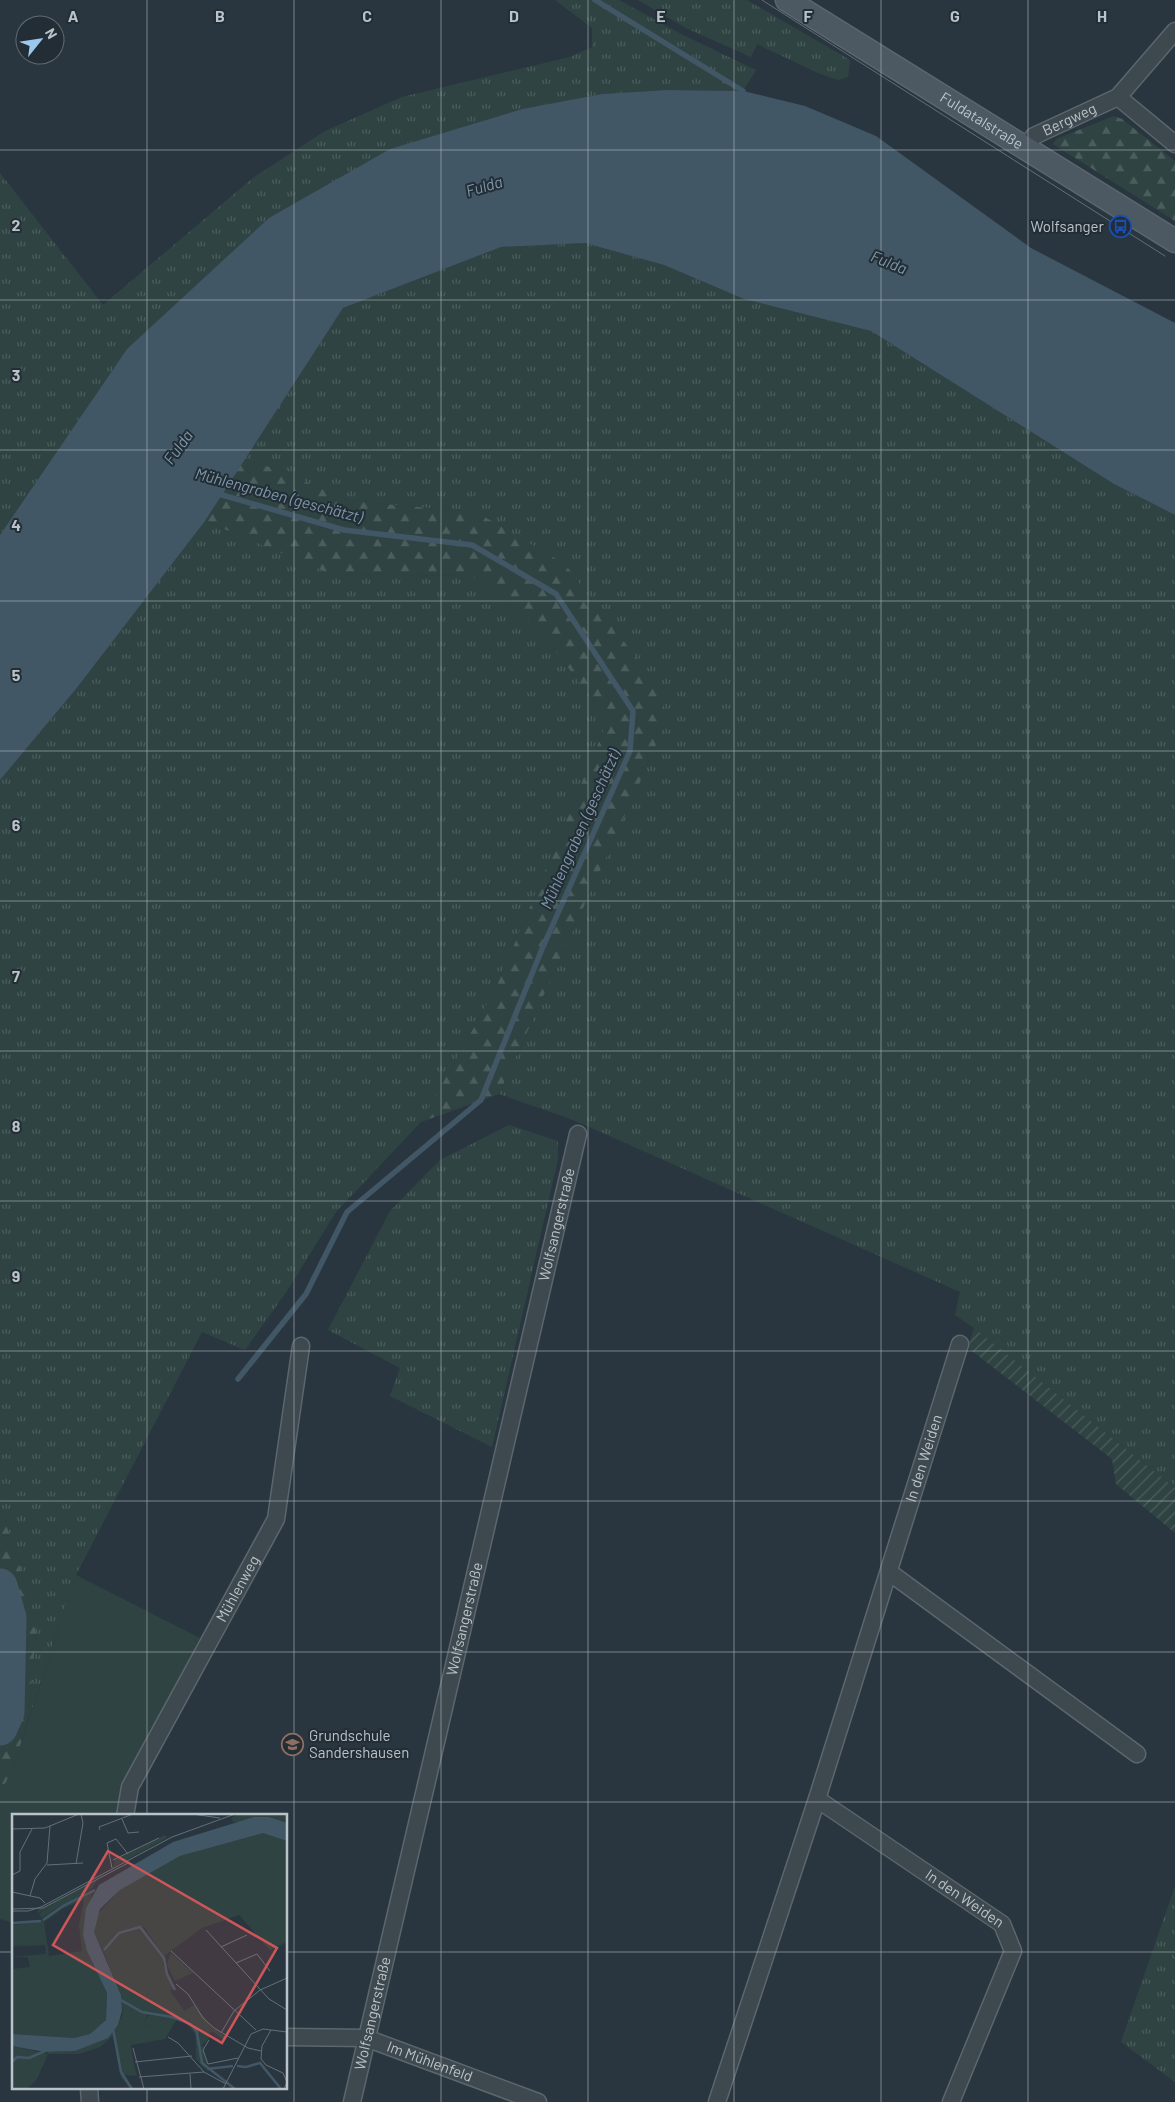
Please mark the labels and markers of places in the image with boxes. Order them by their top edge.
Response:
bus stop icon: Wolfsanger [1108,215,1132,239]
place label: Wolfsanger [1030,217,1105,235]
place label: Grundschule Sandershausen [309,1726,409,1761]
school or university icon: Grundschule Sandershausen [281,1733,305,1757]

